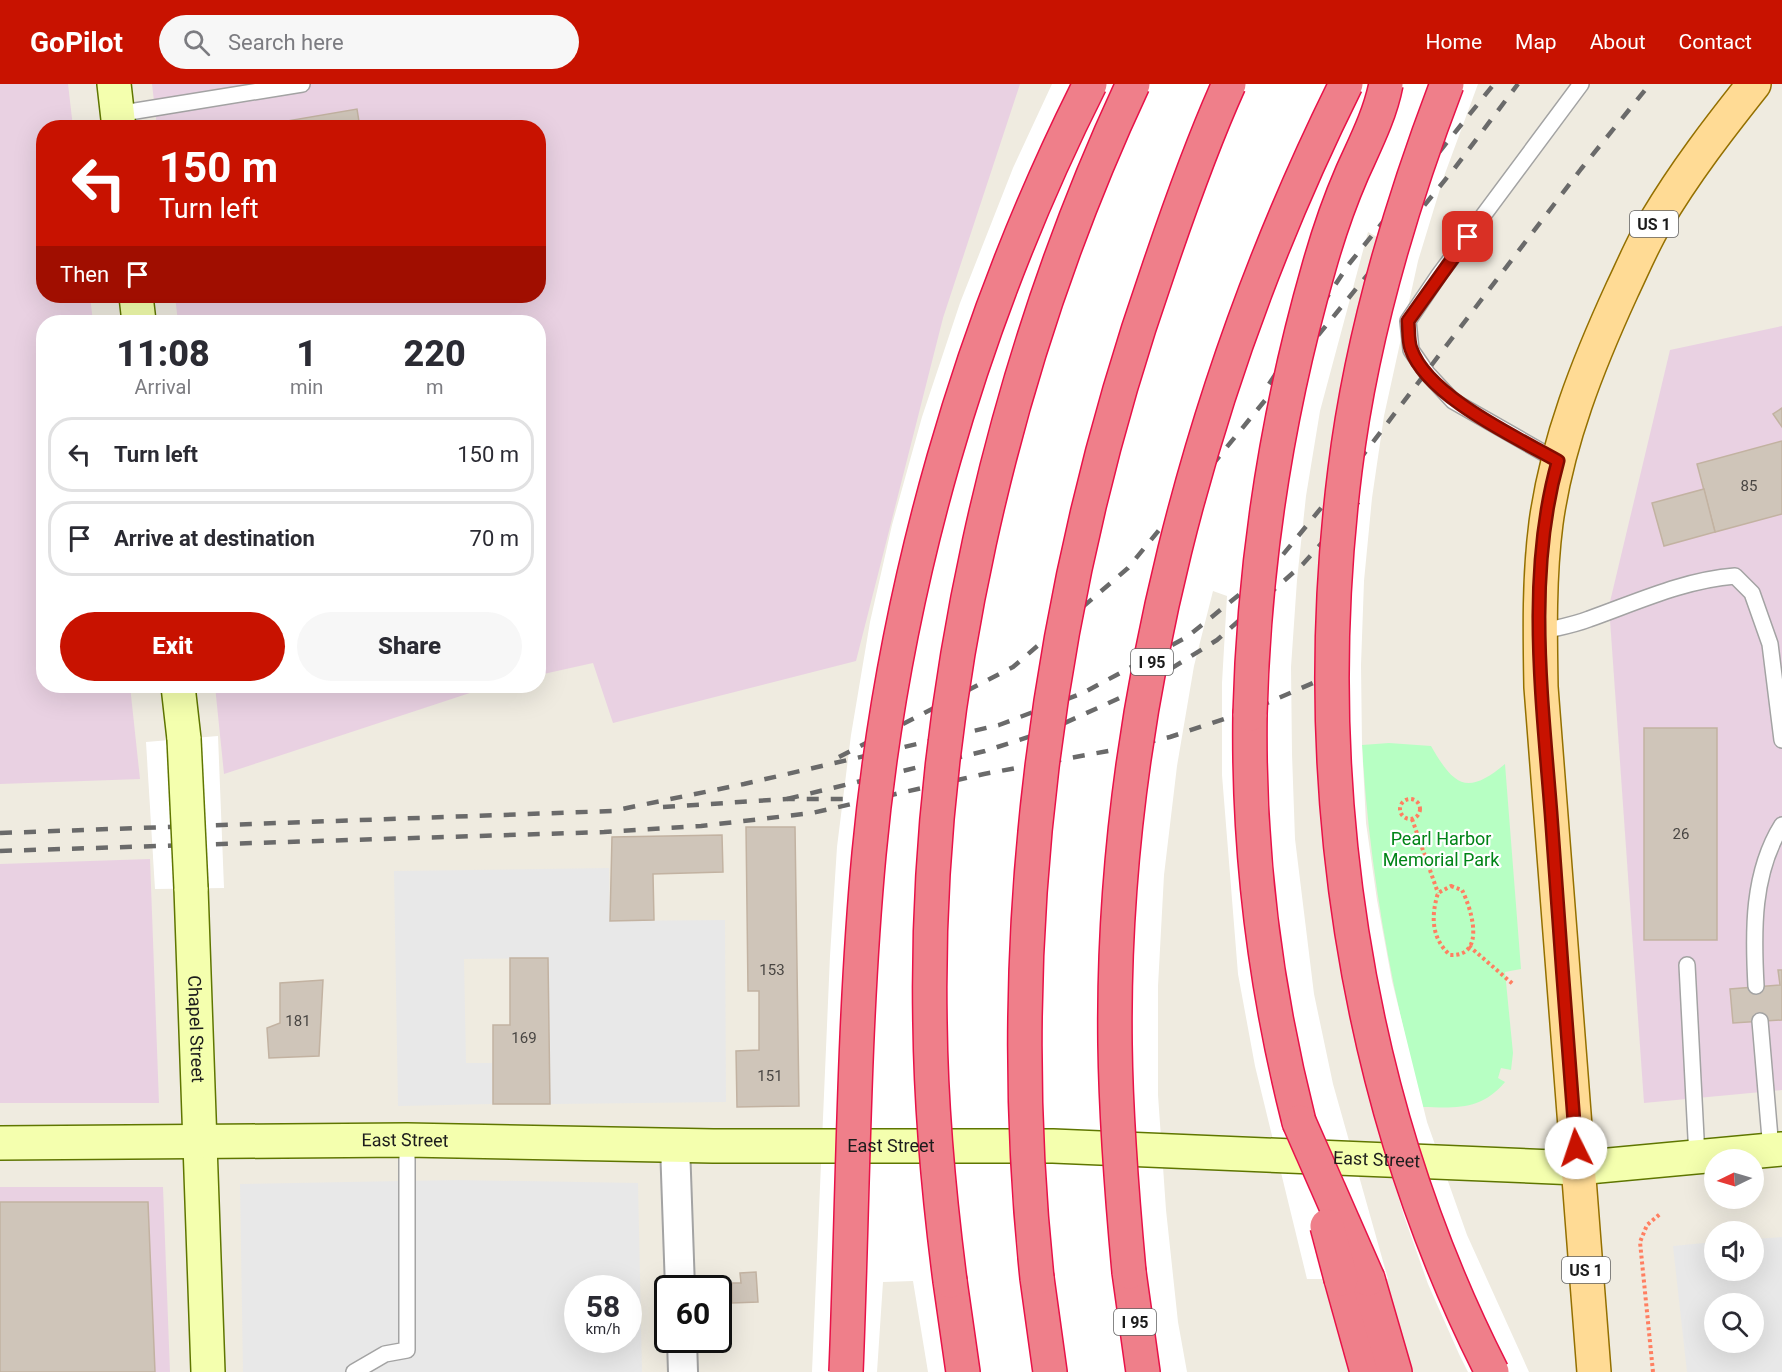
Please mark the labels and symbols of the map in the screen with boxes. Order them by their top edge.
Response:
pin [1442,211,1493,262]
road number: US 1 [1630,211,1678,237]
house number: 85 [1741,477,1757,495]
road number: I 95 [1131,649,1173,675]
house number: 26 [1673,825,1689,843]
park label: Pearl Harbor Memorial Park [1383,828,1500,870]
house number: 153 [759,961,785,979]
street label: Chapel Street [184,975,209,1083]
house number: 181 [285,1012,311,1030]
house number: 169 [511,1029,537,1047]
house number: 151 [757,1067,783,1085]
position arrow [1544,1116,1608,1180]
street label: East Street [361,1129,449,1151]
street label: East Street [847,1135,935,1156]
street label: East Street [1333,1147,1421,1171]
north arrow [1704,1149,1764,1209]
road number: US 1 [1562,1257,1610,1283]
speed limit sign: 60 [654,1275,732,1353]
road number: I 95 [1114,1309,1156,1335]

